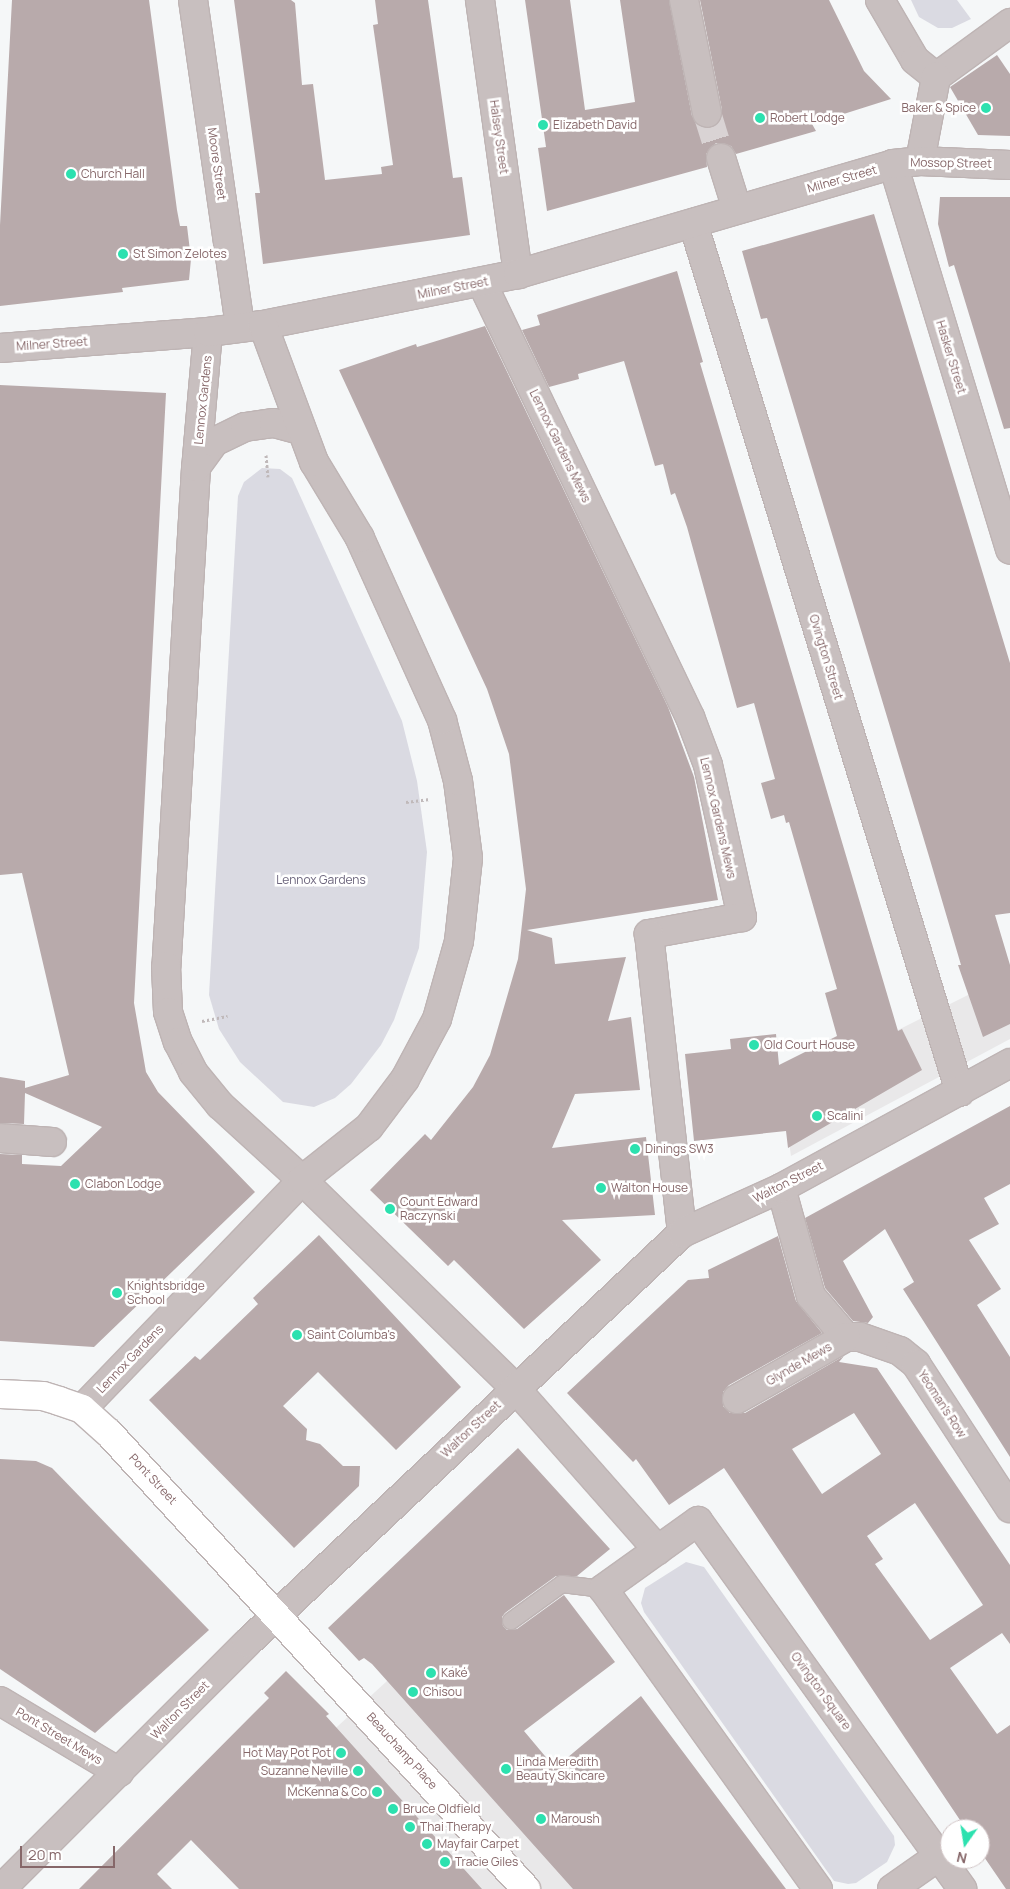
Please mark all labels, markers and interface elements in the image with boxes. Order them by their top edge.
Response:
street label: Halsey Street [487,99,511,175]
place label: Baker & Spice [901,101,976,115]
marker: Baker & Spice [980,102,992,114]
place label: Robert Lodge [770,111,845,125]
marker: Robert Lodge [754,112,766,124]
place label: Elizabeth David [553,118,637,132]
marker: Elizabeth David [537,119,549,131]
street label: Moore Street [205,127,229,201]
street label: Mossop Street [910,155,992,171]
street label: Milner Street [806,162,878,196]
place label: Church Hall [81,167,145,181]
marker: Church Hall [65,168,77,180]
place label: St Simon Zelotes [133,247,227,261]
marker: St Simon Zelotes [117,248,129,260]
street label: Milner Street [416,274,490,302]
street label: Hasker Street [933,319,969,395]
street label: Milner Street [16,334,88,354]
street label: Lennox Gardens [191,355,215,445]
street label: Lennox Gardens Mews [526,387,594,505]
street label: Ovington Street [806,613,846,701]
street label: Lennox Gardens Mews [697,756,739,880]
park label: Lennox Gardens [276,873,366,887]
place label: Old Court House [764,1038,855,1052]
marker: Old Court House [748,1039,760,1051]
place label: Scalini [827,1109,863,1123]
marker: Scalini [811,1110,823,1122]
place label: Dinings SW3 [645,1142,714,1156]
marker: Dinings SW3 [629,1143,641,1155]
street label: Walton Street [751,1158,825,1206]
place label: Clabon Lodge [85,1177,161,1191]
marker: Clabon Lodge [69,1178,81,1190]
place label: Walton House [611,1181,688,1195]
marker: Walton House [595,1182,607,1194]
place label: Count Edward Raczynski [400,1195,478,1223]
marker: Count Edward Raczynski [384,1203,396,1215]
place label: Knightsbridge School [127,1279,205,1307]
marker: Knightsbridge School [111,1287,123,1299]
street label: Lennox Gardens [94,1322,166,1396]
place label: Saint Columba's [307,1328,395,1342]
marker: Saint Columba's [291,1329,303,1341]
street label: Glynde Mews [764,1339,834,1389]
street label: Yeoman's Row [915,1368,969,1440]
street label: Walton Street [438,1398,504,1460]
street label: Pont Street [126,1451,180,1507]
street label: Ovington Square [788,1649,854,1733]
place label: Kaké [441,1666,468,1680]
marker: Kaké [425,1667,437,1679]
street label: Walton Street [148,1678,212,1742]
place label: Chisou [423,1685,462,1699]
marker: Chisou [407,1686,419,1698]
street label: Pont Street Mews [13,1704,105,1768]
street label: Beauchamp Place [364,1710,440,1792]
place label: Hot May Pot Pot [243,1746,331,1760]
marker: Hot May Pot Pot [335,1747,347,1759]
place label: Linda Meredith Beauty Skincare [516,1755,605,1783]
marker: Linda Meredith Beauty Skincare [500,1763,512,1775]
place label: Suzanne Neville [261,1764,348,1778]
marker: Suzanne Neville [352,1765,364,1777]
place label: McKenna & Co [288,1785,367,1799]
marker: McKenna & Co [371,1786,383,1798]
place label: Bruce Oldfield [403,1802,480,1816]
marker: Bruce Oldfield [387,1803,399,1815]
place label: Maroush [551,1812,600,1826]
marker: Maroush [535,1813,547,1825]
north arrow [940,1819,990,1869]
place label: Thai Therapy [420,1820,491,1834]
marker: Thai Therapy [404,1821,416,1833]
scale bar [22,1836,118,1868]
place label: Mayfair Carpet [437,1837,519,1851]
marker: Mayfair Carpet [421,1838,433,1850]
text: 20 m [28,1844,61,1865]
text: N [955,1848,969,1869]
place label: Tracie Giles [455,1855,518,1869]
marker: Tracie Giles [439,1856,451,1868]

